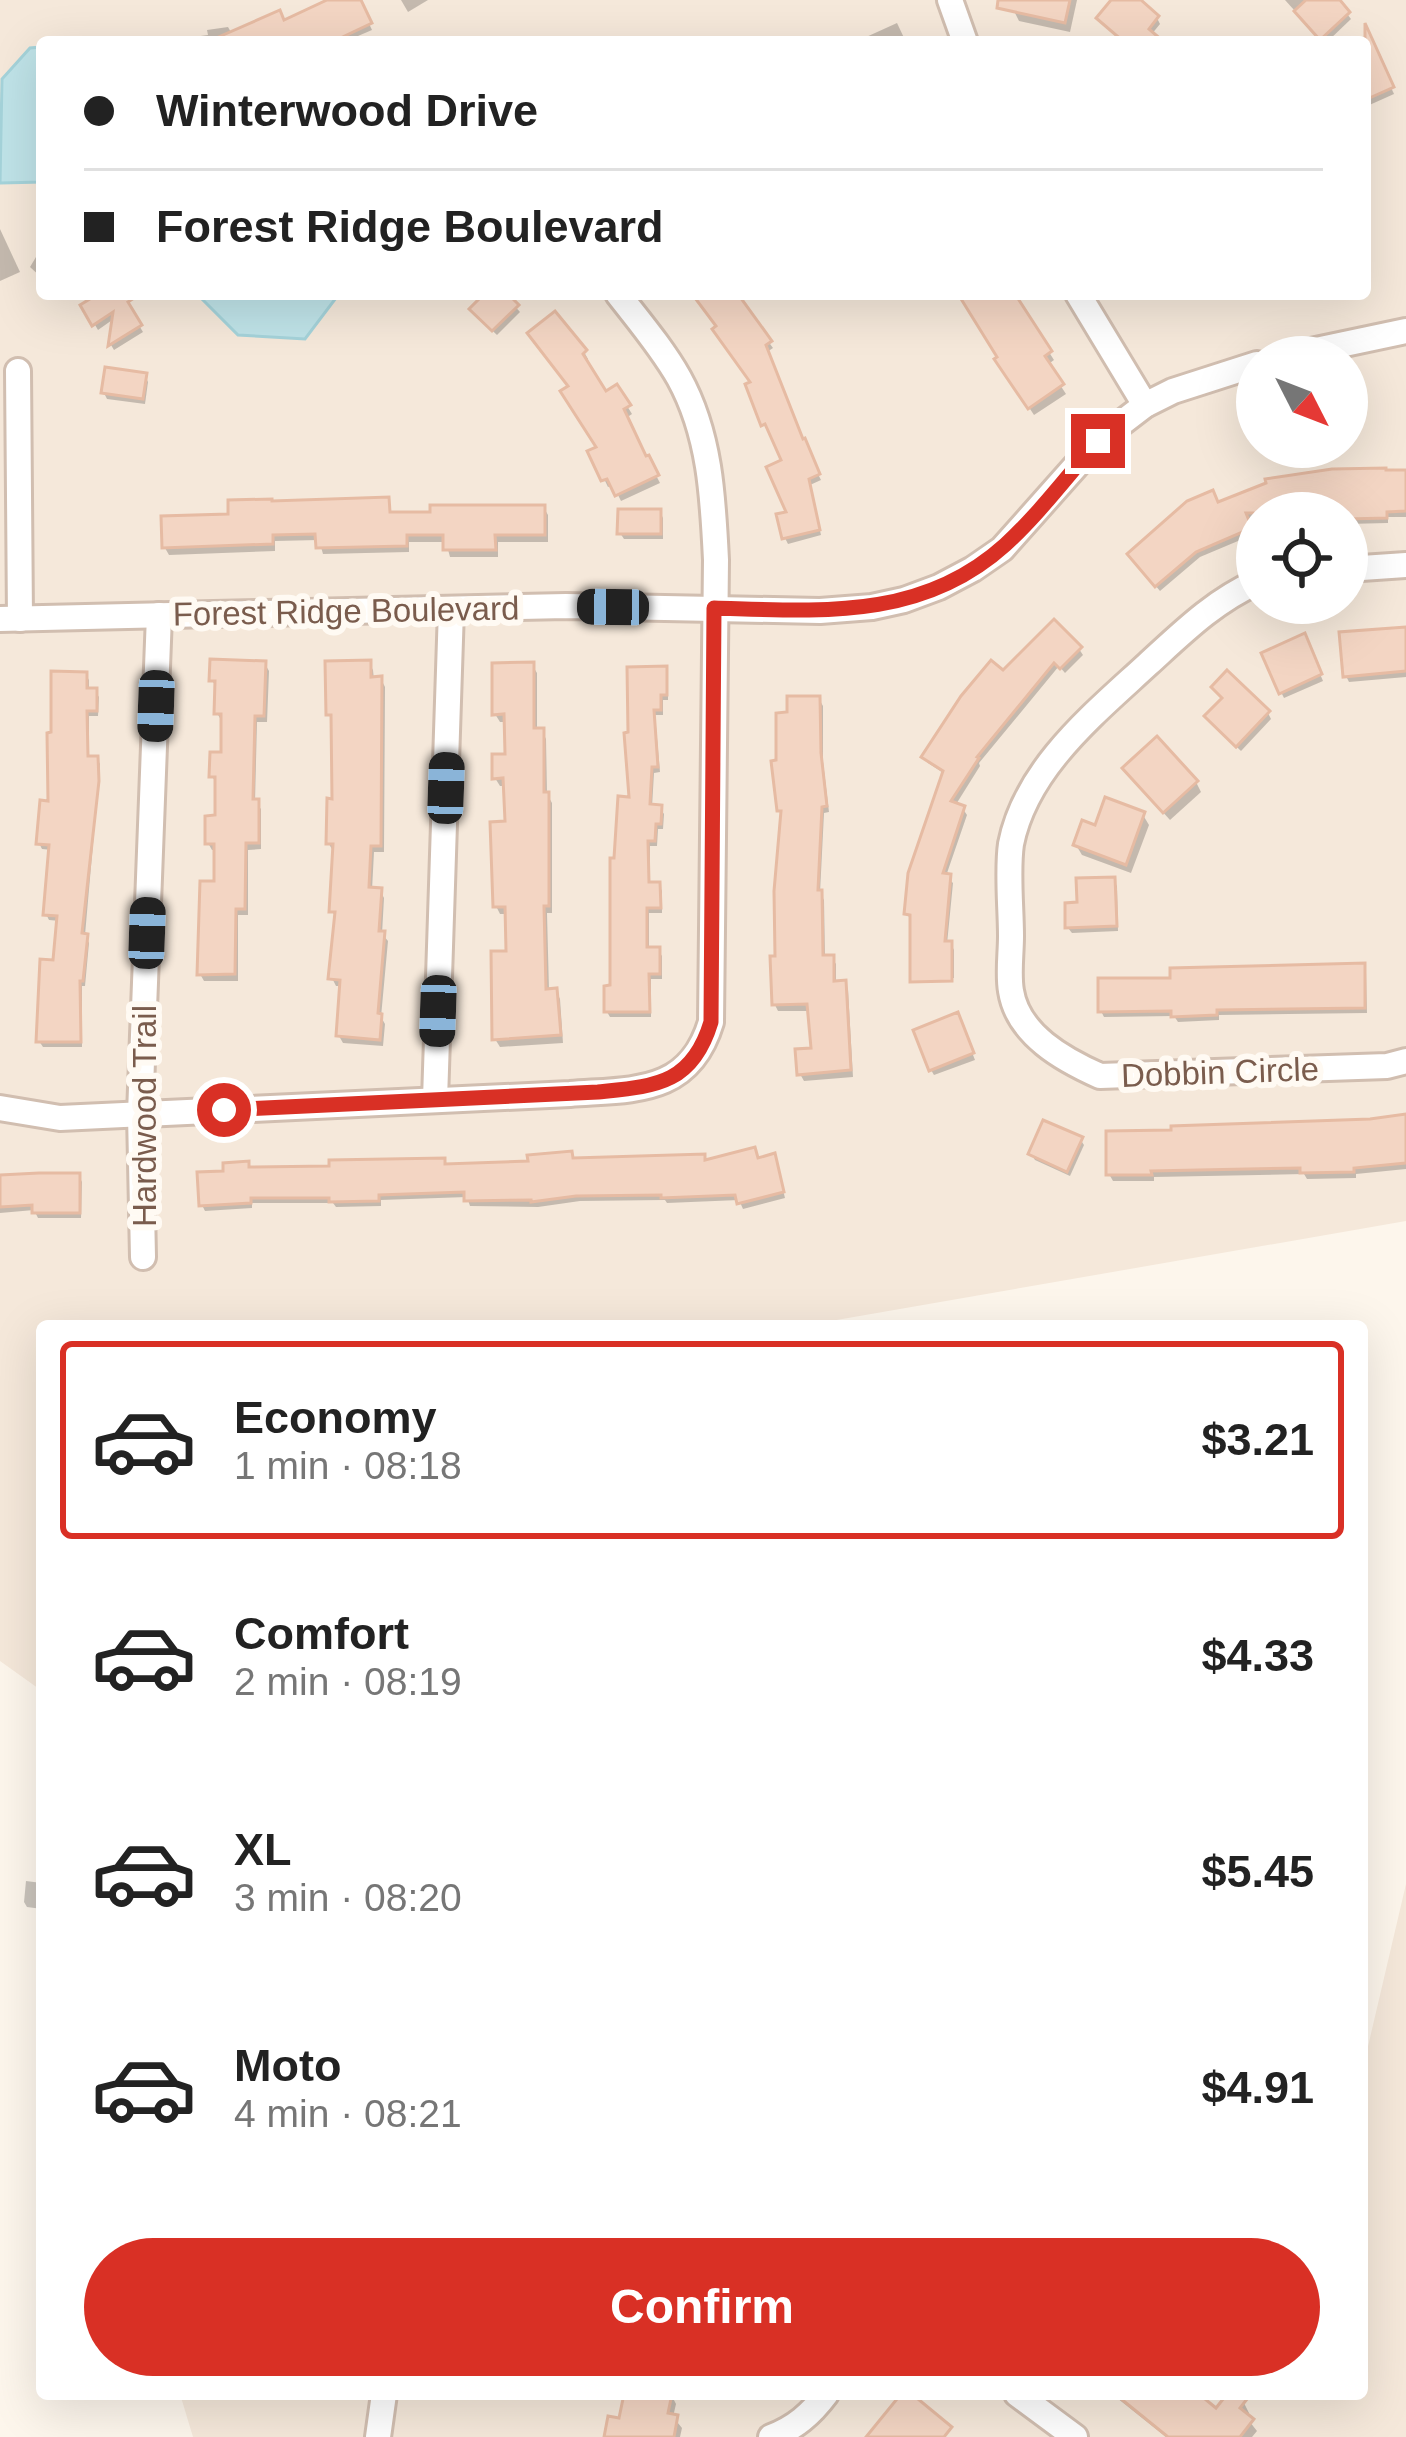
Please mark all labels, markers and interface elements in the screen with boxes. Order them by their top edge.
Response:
text: Winterwood Drive [156,85,538,136]
text: Forest Ridge Boulevard [156,201,664,252]
north arrow [1236,336,1368,468]
map controls [1236,336,1368,624]
route end [1071,414,1125,468]
button: locate [1236,492,1368,624]
car [577,588,649,626]
street label: Forest Ridge Boulevard [172,589,520,633]
car [137,669,175,743]
car [427,751,465,825]
car [128,896,166,970]
car [419,974,457,1048]
street label: Hardwood Trail [126,1005,163,1227]
street label: Dobbin Circle [1120,1050,1320,1094]
route start [197,1083,251,1137]
icon: car [90,1386,198,1494]
text: Economy [234,1392,437,1443]
text: $3.21 [1201,1414,1314,1465]
text: 1 min · 08:18 [234,1444,462,1487]
icon: car [90,1602,198,1710]
text: Comfort [234,1608,409,1659]
text: $4.33 [1201,1630,1314,1681]
text: 2 min · 08:19 [234,1660,462,1703]
icon: car [90,1818,198,1926]
text: XL [234,1824,292,1875]
text: $5.45 [1201,1846,1314,1897]
text: 3 min · 08:20 [234,1876,462,1919]
icon: car [90,2034,198,2142]
text: Moto [234,2040,341,2091]
text: $4.91 [1201,2062,1314,2113]
text: 4 min · 08:21 [234,2092,462,2135]
button: Confirm [84,2238,1320,2376]

